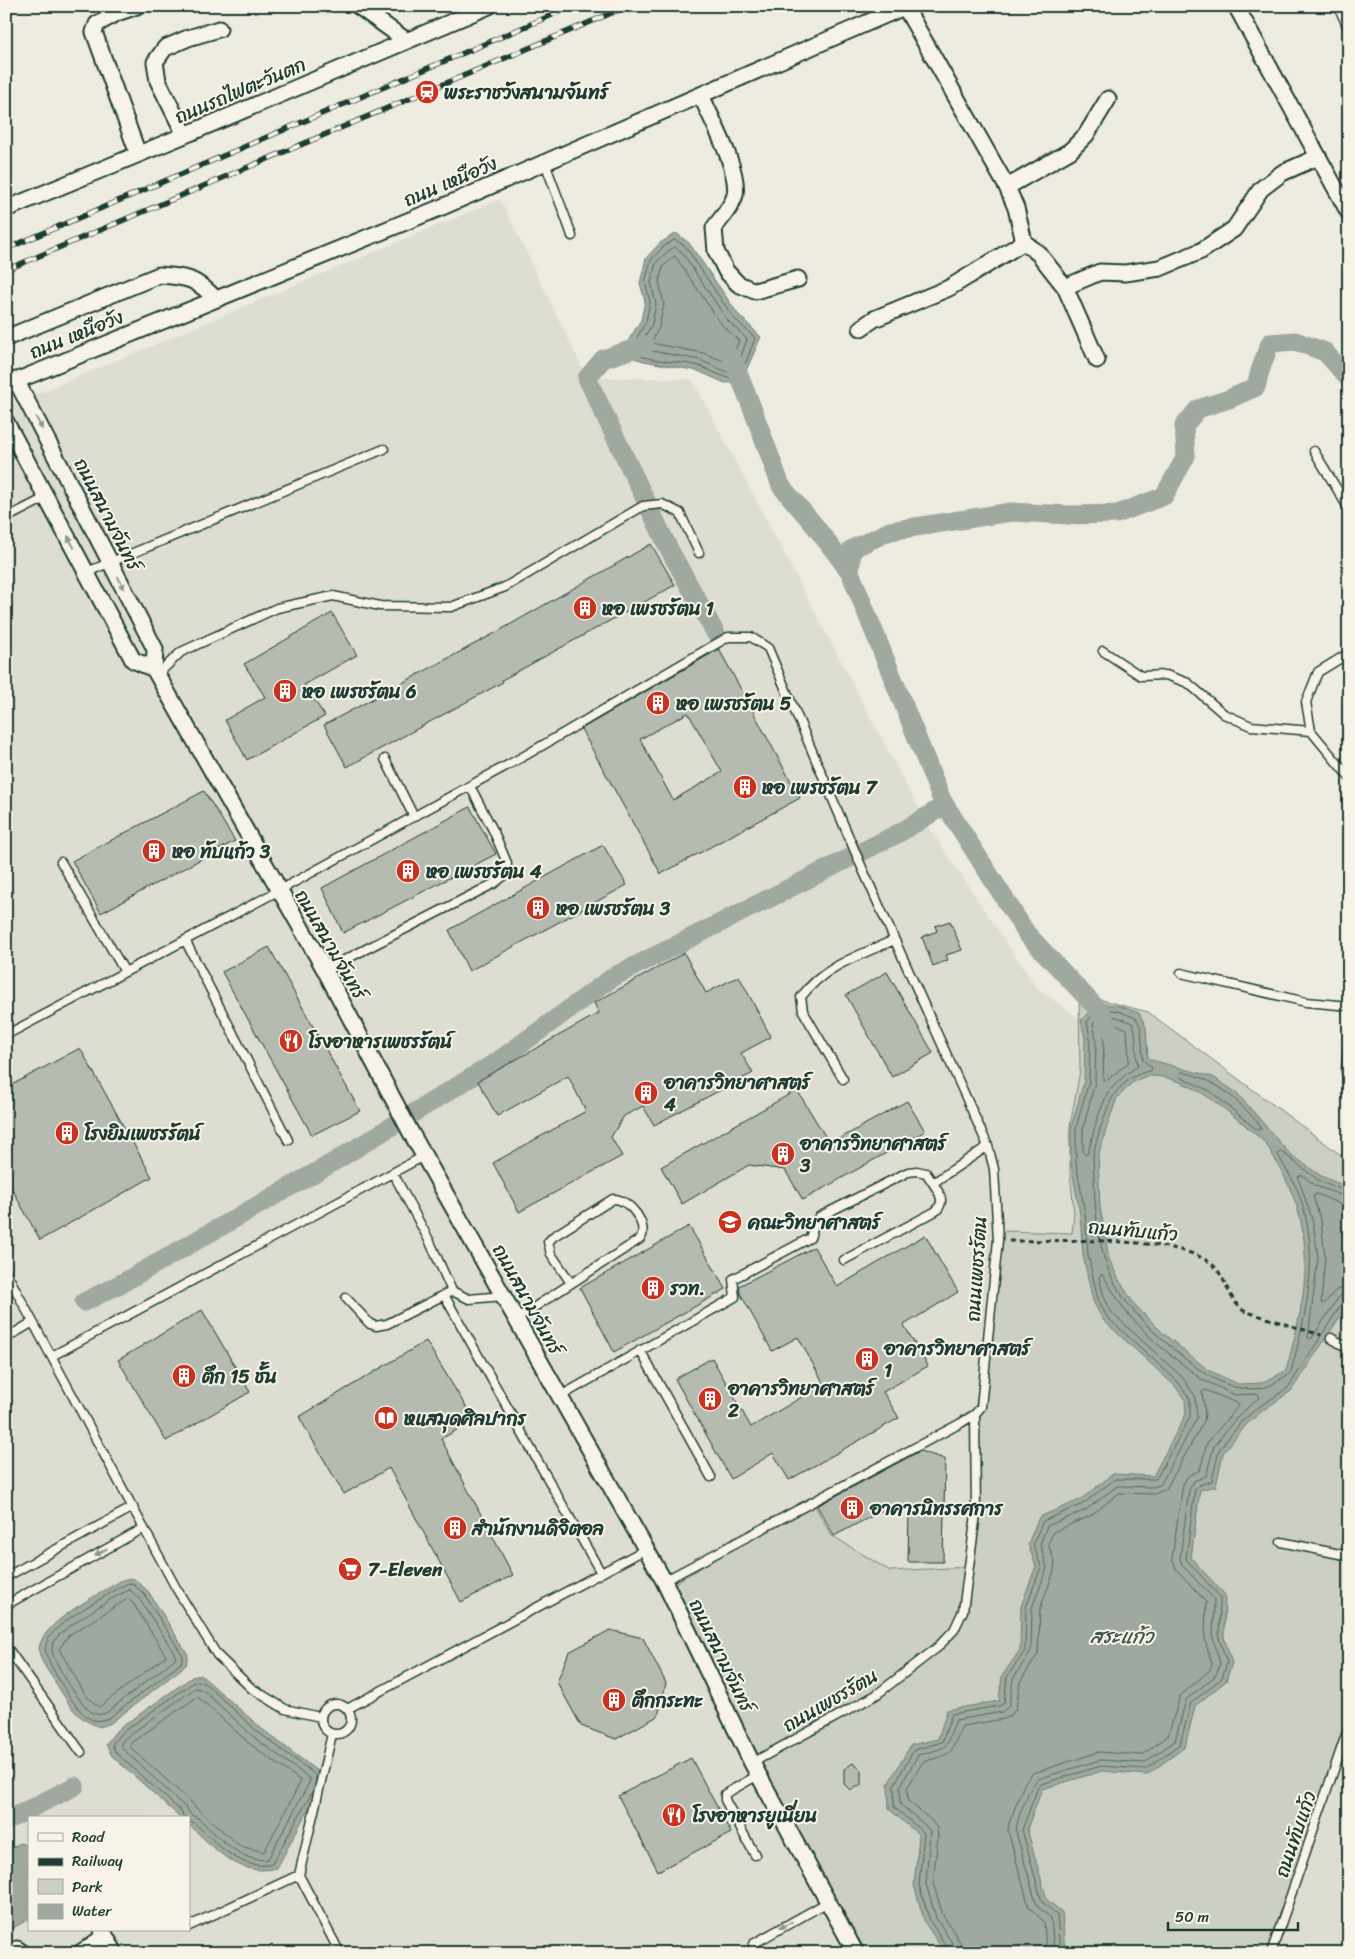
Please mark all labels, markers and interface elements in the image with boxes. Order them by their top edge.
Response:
street label: ถนนรถไฟตะวันตก [169,48,311,133]
place label: พระราชวังสนามจันทร์ [444,76,612,109]
station icon: พระราชวังสนามจันทร์ [414,79,440,105]
street label: ถนน เหนือวัง [398,147,502,216]
street label: ถนน เหนือวัง [24,301,129,368]
one-way arrow [35,416,43,431]
street label: ถนนสนามจันทร์ [65,452,152,579]
one-way arrow [67,535,75,549]
one-way arrow [117,576,125,591]
place label: หอ เพรชรัตน 1 [602,592,714,625]
building icon: หอ เพรชรัตน 1 [572,595,598,621]
place label: หอ เพรชรัตน 6 [302,675,417,708]
building icon: หอ เพรชรัตน 6 [272,678,298,704]
place label: หอ เพรชรัตน 5 [676,687,792,720]
building icon: หอ เพรชรัตน 5 [645,690,671,716]
place label: หอ เพรชรัตน 7 [762,771,879,804]
building icon: หอ เพรชรัตน 7 [732,774,758,800]
place label: หอ ทับแก้ว 3 [172,835,271,868]
building icon: หอ ทับแก้ว 3 [141,838,167,864]
place label: หอ เพรชรัตน 4 [426,855,542,888]
building icon: หอ เพรชรัตน 4 [395,858,421,884]
street label: ถนนสนามจันทร์ [285,883,377,1008]
place label: หอ เพรชรัตน 3 [556,892,671,925]
building icon: หอ เพรชรัตน 3 [525,895,551,921]
place label: โรงอาหารเพชรรัตน์ [308,1025,456,1058]
restaurant icon: โรงอาหารเพชรรัตน์ [278,1028,304,1054]
place label: อาคารวิทยาศาสตร์ 4 [663,1066,814,1121]
building icon: อาคารวิทยาศาสตร์ 4 [633,1080,659,1106]
place label: โรงยิมเพชรรัตน์ [84,1117,205,1150]
building icon: โรงยิมเพชรรัตน์ [54,1120,80,1146]
place label: อาคารวิทยาศาสตร์ 3 [799,1127,950,1182]
building icon: อาคารวิทยาศาสตร์ 3 [770,1141,796,1167]
place label: คณะวิทยาศาสตร์ [747,1206,884,1239]
school or university icon: คณะวิทยาศาสตร์ [717,1209,743,1235]
street label: ถนนทับแก้ว [1087,1210,1179,1251]
street label: ถนนเพชรรัตน [956,1215,997,1323]
street label: ถนนสนามจันทร์ [483,1237,573,1364]
place label: รวท. [669,1272,705,1305]
building icon: รวท. [640,1275,666,1301]
place label: อาคารวิทยาศาสตร์ 1 [883,1332,1034,1387]
building icon: อาคารวิทยาศาสตร์ 1 [854,1346,880,1372]
place label: ตึก 15 ชั้น [201,1360,277,1393]
building icon: ตึก 15 ชั้น [171,1363,197,1389]
place label: อาคารวิทยาศาสตร์ 2 [727,1372,878,1427]
building icon: อาคารวิทยาศาสตร์ 2 [697,1386,723,1412]
place label: หแสมุดศิลปากร [404,1402,527,1435]
library icon: หแสมุดศิลปากร [373,1405,399,1431]
place label: อาคารนิทรรศการ [869,1492,1004,1525]
building icon: อาคารนิทรรศการ [839,1495,865,1521]
place label: สำนักงานดิจิตอล [471,1512,604,1545]
building icon: สำนักงานดิจิตอล [442,1515,468,1541]
one-way arrow [94,1548,108,1556]
place label: 7-Eleven [368,1553,443,1586]
supermarket icon: 7-Eleven [337,1556,363,1582]
street label: ถนนสนามจันทร์ [680,1593,765,1721]
water label: สระแก้ว [1090,1619,1156,1654]
street label: ถนนเพชรรัตน [776,1660,884,1741]
place label: ตึกกระทะ [631,1684,704,1717]
building icon: ตึกกระทะ [601,1687,627,1713]
street label: ถนนทับแก้ว [1265,1786,1326,1882]
place label: โรงอาหารยูเนี่ยน [692,1799,817,1832]
restaurant icon: โรงอาหารยูเนี่ยน [661,1802,687,1828]
legend [28,1816,190,1932]
text: Road [72,1824,105,1850]
text: Railway [72,1848,123,1874]
text: Park [72,1874,103,1900]
text: Water [72,1898,112,1924]
scale bar [1168,1899,1298,1931]
text: 50 m [1175,1904,1210,1930]
one-way arrow [780,1921,793,1930]

